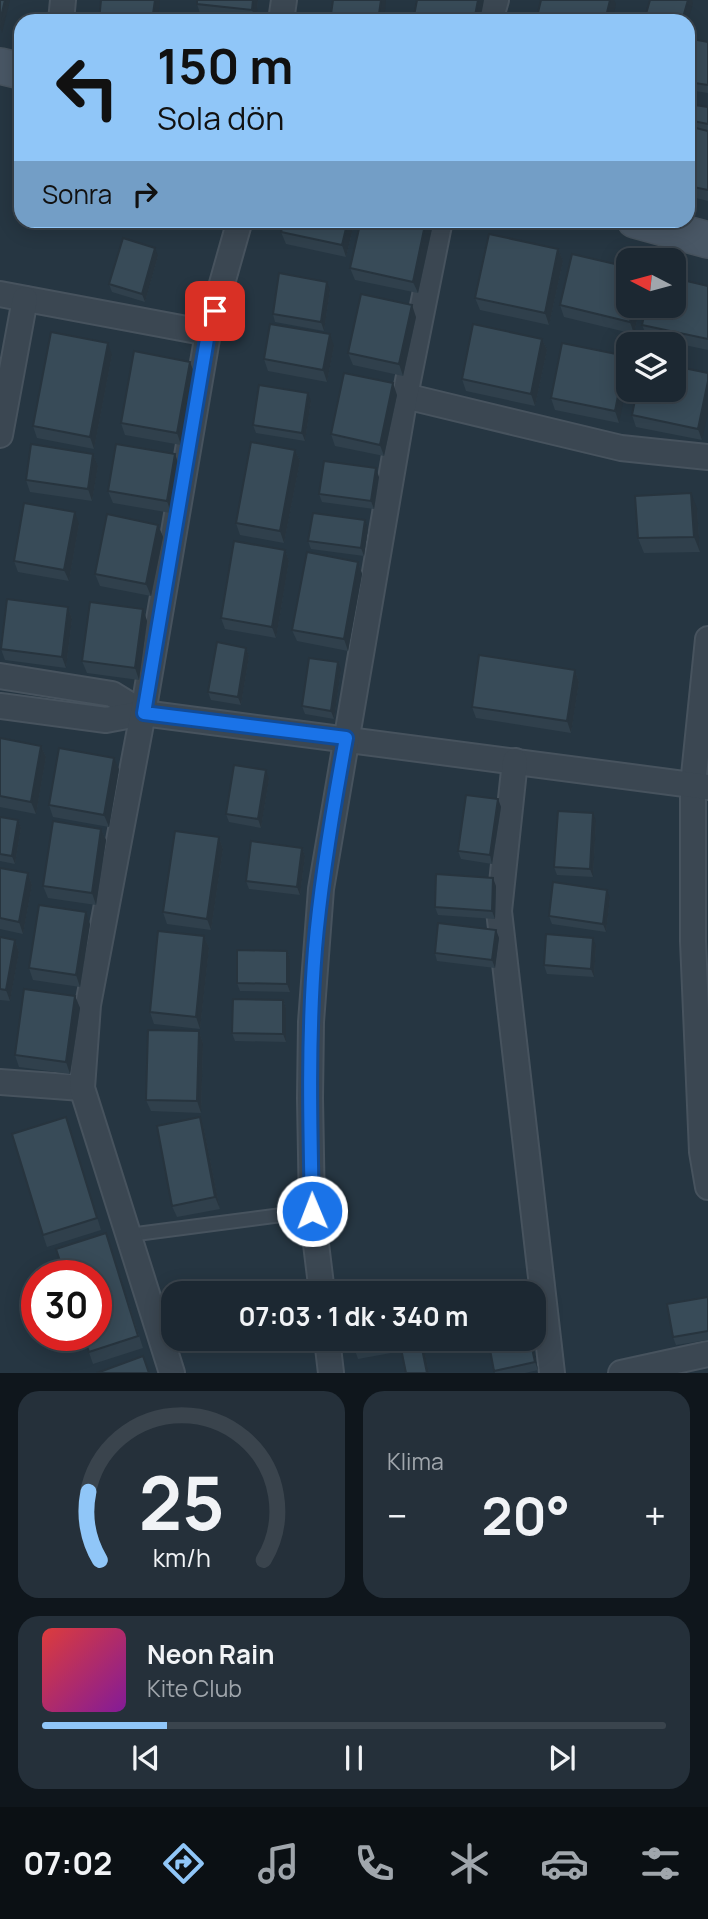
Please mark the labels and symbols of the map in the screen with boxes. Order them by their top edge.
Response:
north arrow [616,248,686,318]
pin [185,281,245,341]
position arrow [275,1174,349,1248]
speed limit sign: 30 [21,1260,112,1351]

